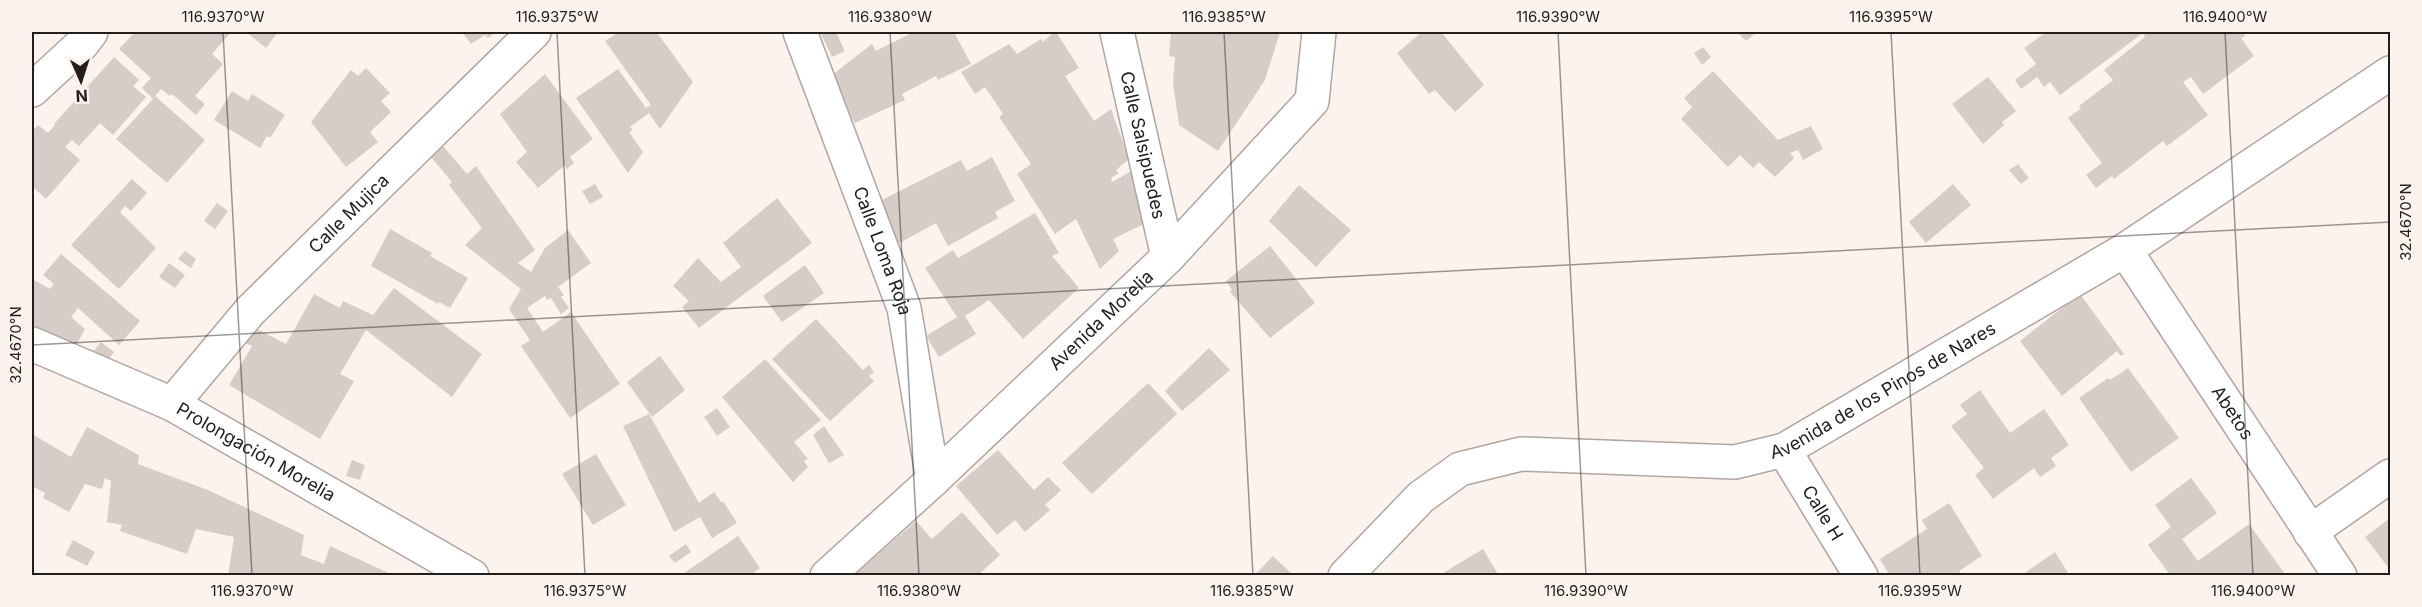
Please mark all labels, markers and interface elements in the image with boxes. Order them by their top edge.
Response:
text: 116.9370°W [181,7,265,26]
text: 116.9375°W [516,7,599,26]
text: 116.9380°W [848,7,932,26]
text: 116.9385°W [1182,7,1266,26]
text: 116.9390°W [1516,7,1600,26]
text: 116.9395°W [1849,7,1933,26]
text: 116.9400°W [2183,7,2268,26]
north arrow [51,51,111,111]
street label: Calle Salsipuedes [1116,69,1170,221]
text: N [75,86,88,106]
street label: Calle Mujica [304,170,393,257]
street label: Calle Loma Roja [849,183,916,317]
text: 32.4670°N [2396,183,2415,261]
street label: Avenida Morelia [1045,266,1157,374]
text: 32.4670°N [6,306,25,384]
street label: Avenida de los Pinos de Nares [1768,317,1999,463]
street label: Abetos [2207,382,2258,443]
street label: Prolongación Morelia [173,398,339,505]
street label: Calle H [1798,481,1848,544]
text: 116.9370°W [210,581,294,600]
text: 116.9375°W [544,581,627,600]
text: 116.9380°W [877,581,961,600]
text: 116.9385°W [1210,581,1294,600]
text: 116.9390°W [1544,581,1628,600]
text: 116.9395°W [1878,581,1962,600]
text: 116.9400°W [2211,581,2296,600]

